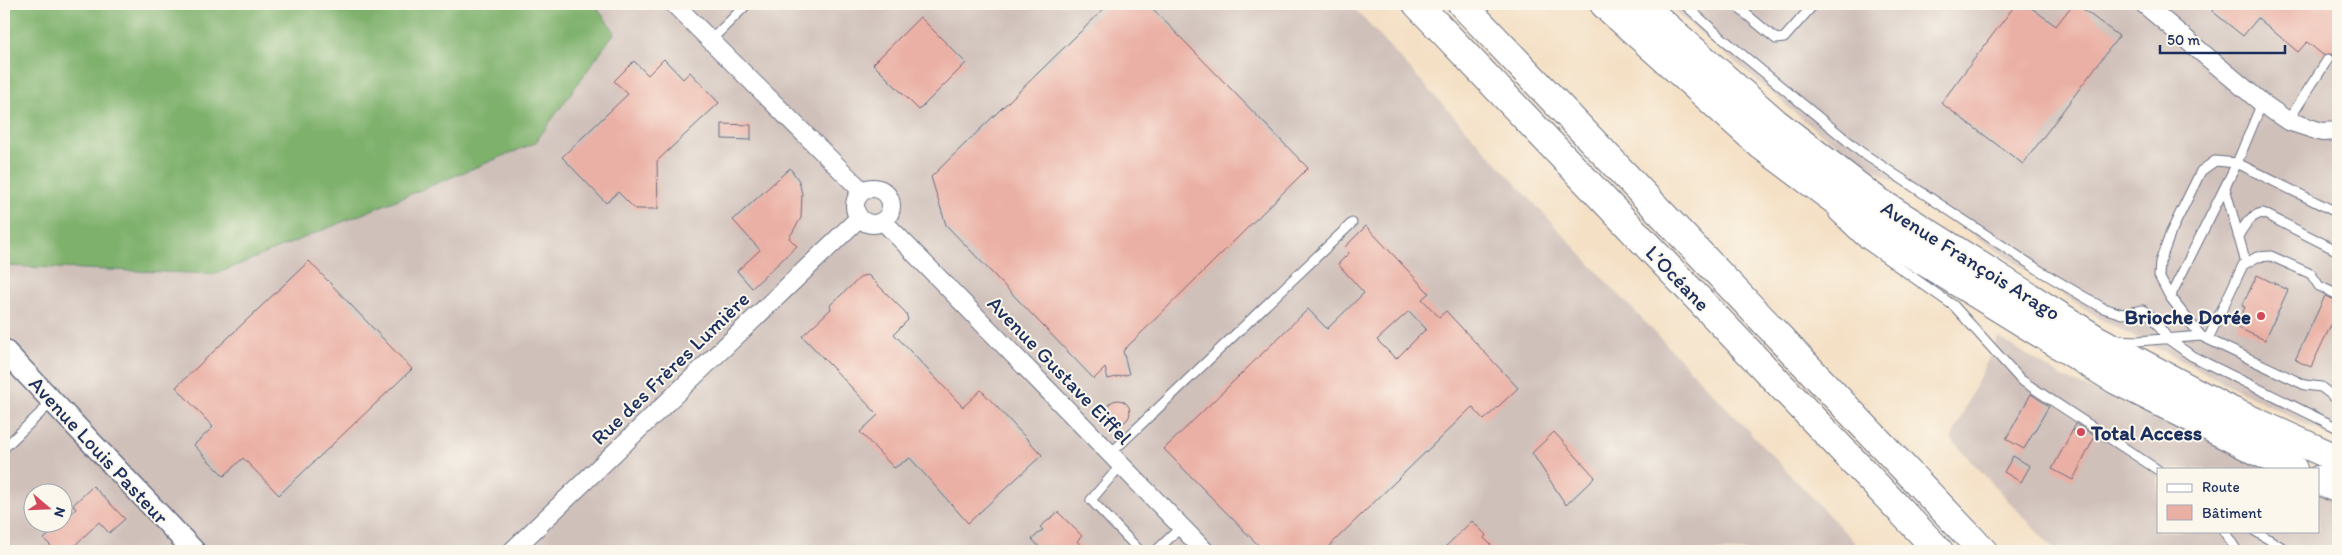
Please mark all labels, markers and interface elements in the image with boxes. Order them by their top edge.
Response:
scale bar [2160,22,2284,54]
text: 50 m [2167,31,2200,49]
street label: Avenue François Arago [1877,195,2065,325]
street label: L’Océane [1641,240,1715,316]
street label: Rue des Frères Lumière [586,286,754,450]
street label: Avenue Gustave Eiffel [983,290,1137,450]
place label: Brioche Dorée [2124,304,2251,329]
marker: Brioche Dorée [2255,310,2267,322]
street label: Avenue Louis Pasteur [24,371,174,530]
place label: Total Access [2090,420,2202,445]
marker: Total Access [2075,426,2087,438]
legend [2157,468,2320,532]
text: Route [2202,478,2240,496]
north arrow [22,482,72,532]
text: Bâtiment [2202,504,2263,522]
text: N [50,505,69,519]

